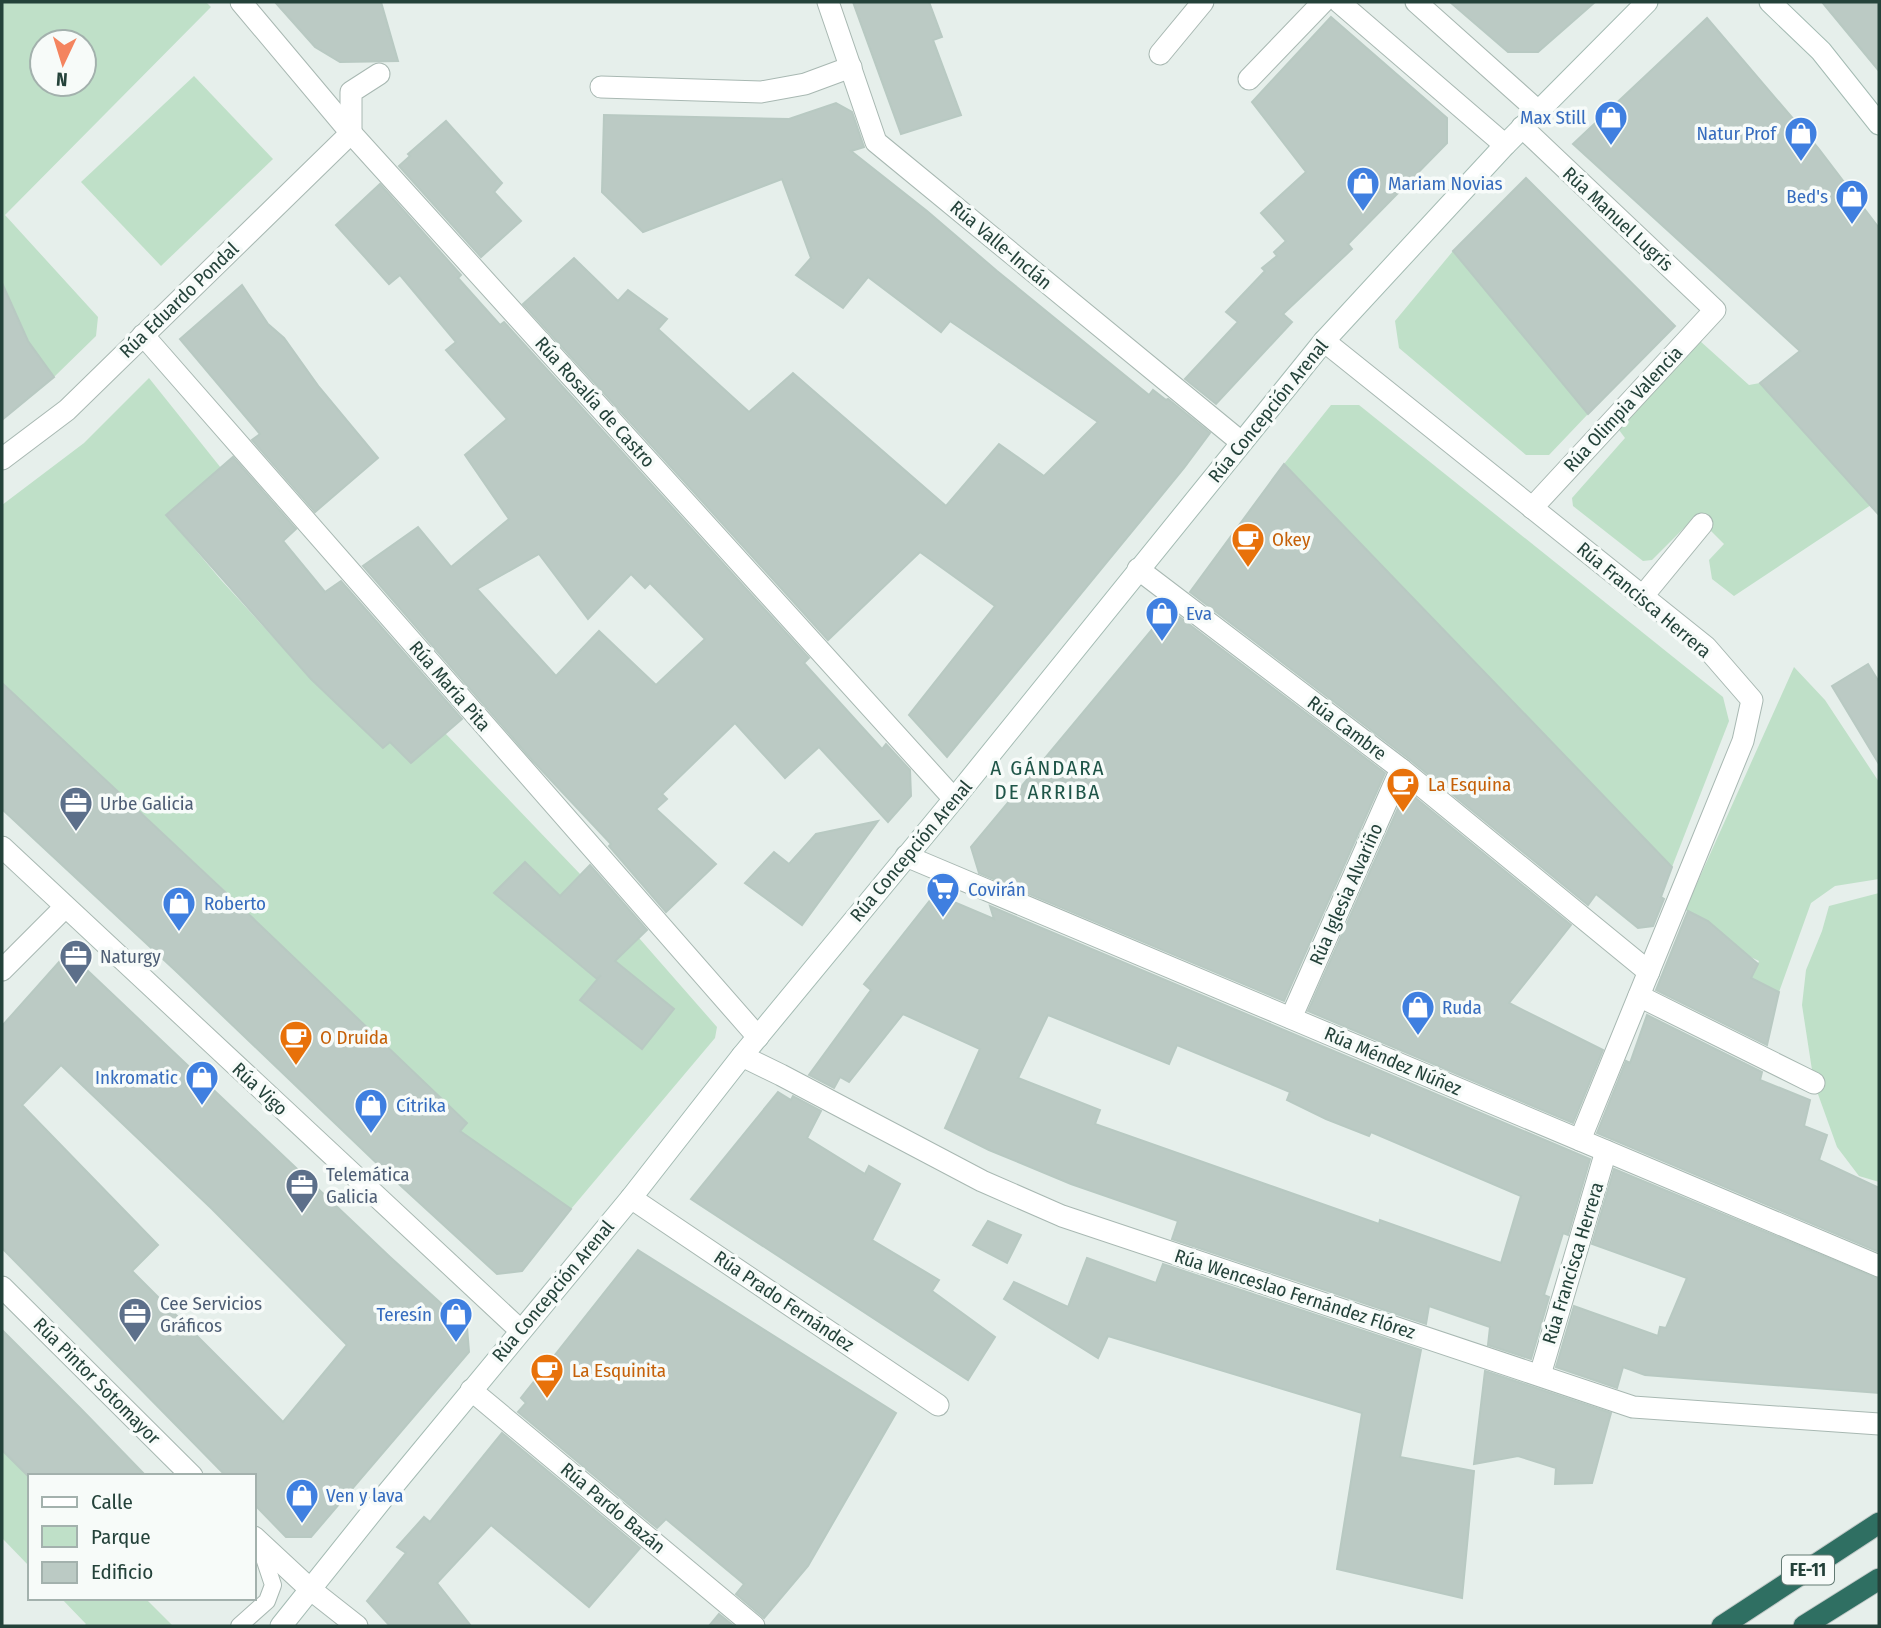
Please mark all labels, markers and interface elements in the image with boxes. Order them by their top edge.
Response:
north arrow [28,28,98,98]
text: N [55,68,68,91]
shop icon: Max Still [1592,98,1630,147]
place label: Max Still [1520,106,1586,129]
shop icon: Natur Prof [1782,114,1820,163]
place label: Natur Prof [1696,122,1777,145]
street label: Rúa Manuel Lugrís [1558,162,1678,276]
shop icon: Mariam Novias [1344,164,1382,213]
place label: Mariam Novias [1388,172,1503,195]
shop icon: Bed's [1833,177,1871,226]
place label: Bed's [1786,185,1828,208]
street label: Rúa Valle-Inclán [945,196,1057,294]
street label: Rúa Eduardo Pondal [115,237,243,363]
street label: Rúa Rosalía de Castro [530,332,660,472]
street label: Rúa Concepción Arenal [1203,335,1333,487]
street label: Rúa Olimpia Valencia [1559,341,1687,477]
cafe icon: Okey [1229,520,1267,569]
place label: Okey [1272,528,1311,551]
street label: Rúa Francisca Herrera [1572,537,1716,663]
shop icon: Eva [1143,594,1181,643]
place label: Eva [1186,602,1212,625]
street label: Rúa María Pita [405,636,495,736]
street label: Rúa Cambre [1303,691,1391,765]
district label: A GÁNDARA DE ARRIBA [990,755,1106,805]
cafe icon: La Esquina [1384,765,1422,814]
place label: La Esquina [1428,773,1511,796]
street label: Rúa Concepción Arenal [845,776,977,926]
office icon: Urbe Galicia [57,784,95,833]
place label: Urbe Galicia [100,792,194,815]
street label: Rúa Iglesia Alvariño [1304,820,1388,968]
supermarket icon: Covirán [924,870,962,919]
place label: Covirán [968,878,1026,901]
shop icon: Roberto [160,884,198,933]
place label: Roberto [204,892,266,915]
office icon: Naturgy [57,937,95,986]
place label: Naturgy [100,945,161,968]
shop icon: Ruda [1399,988,1437,1037]
place label: Ruda [1442,996,1482,1019]
cafe icon: O Druida [277,1018,315,1067]
street label: Rúa Méndez Núñez [1321,1022,1465,1100]
place label: O Druida [320,1026,388,1049]
shop icon: Inkromatic [183,1058,221,1107]
street label: Rúa Vigo [228,1058,292,1120]
place label: Inkromatic [95,1066,178,1089]
shop icon: Cítrika [352,1086,390,1135]
place label: Cítrika [396,1094,446,1117]
place label: Telemática Galicia [326,1163,410,1208]
office icon: Telemática Galicia [283,1166,321,1215]
street label: Rúa Francisca Herrera [1537,1179,1609,1347]
street label: Rúa Concepción Arenal [487,1216,619,1366]
street label: Rúa Wenceslao Fernández Flórez [1172,1244,1419,1344]
street label: Rúa Prado Fernández [710,1246,859,1357]
place label: Cee Servicios Gráficos [160,1292,262,1337]
office icon: Cee Servicios Gráficos [116,1295,154,1344]
shop icon: Teresín [437,1295,475,1344]
place label: Teresín [376,1303,432,1326]
street label: Rúa Pintor Sotomayor [29,1313,165,1449]
cafe icon: La Esquinita [528,1351,566,1400]
place label: La Esquinita [572,1359,666,1382]
street label: Rúa Pardo Bazán [556,1458,670,1558]
legend [28,1474,256,1600]
shop icon: Ven y lava [283,1476,321,1525]
place label: Ven y lava [326,1484,403,1507]
text: Calle [91,1489,133,1515]
text: Parque [91,1524,151,1550]
road number: FE-11 [1782,1555,1834,1584]
text: Edificio [91,1559,153,1585]

